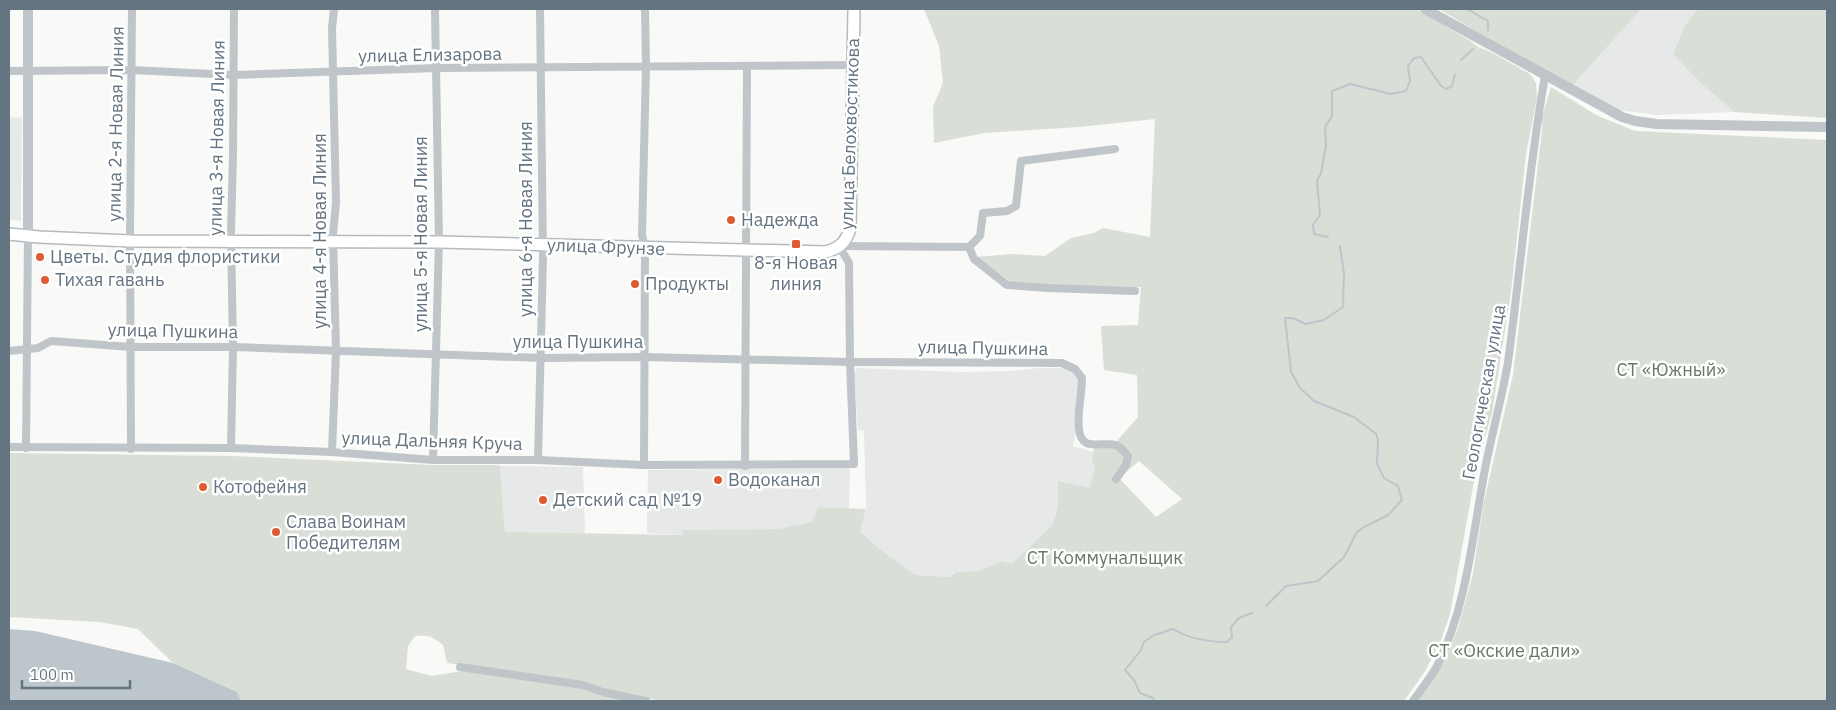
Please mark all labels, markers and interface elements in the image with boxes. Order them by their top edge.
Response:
street label: улица 2-я Новая Линия [102,26,129,222]
street label: улица Белохвостикова [835,37,864,230]
street label: улица 3-я Новая Линия [203,40,230,236]
street label: улица Елизарова [358,42,503,67]
street label: улица 6-я Новая Линия [514,121,537,317]
street label: улица 4-я Новая Линия [308,133,331,329]
street label: улица 5-я Новая Линия [409,136,432,332]
place label: Надежда [741,208,819,231]
marker: Надежда [725,214,737,226]
street label: улица Фрунзе [547,233,666,260]
marker: 8-я Новая линия [790,238,802,250]
place label: Цветы. Студия флористики [50,245,281,268]
marker: Цветы. Студия флористики [34,251,46,263]
place label: 8-я Новая линия [754,251,838,295]
place label: Тихая гавань [55,268,164,291]
place label: Продукты [645,272,729,295]
marker: Тихая гавань [39,274,51,286]
marker: Продукты [629,278,641,290]
street label: Геологическая улица [1457,302,1510,481]
street label: улица Пушкина [108,318,239,343]
street label: улица Пушкина [513,330,644,353]
street label: улица Пушкина [918,335,1049,360]
park label: СТ «Южный» [1616,358,1726,381]
street label: улица Дальняя Круча [341,426,523,455]
place label: Водоканал [728,468,821,491]
marker: Водоканал [712,474,724,486]
place label: Котофейня [213,475,307,498]
marker: Котофейня [197,481,209,493]
place label: Детский сад №19 [553,488,702,511]
marker: Детский сад №19 [537,494,549,506]
place label: Слава Воинам Победителям [286,510,406,554]
marker: Слава Воинам Победителям [270,526,282,538]
park label: СТ Коммунальщик [1027,546,1183,569]
park label: СТ «Окские дали» [1428,639,1580,662]
scale bar [22,658,130,690]
text: 100 m [30,665,74,684]

